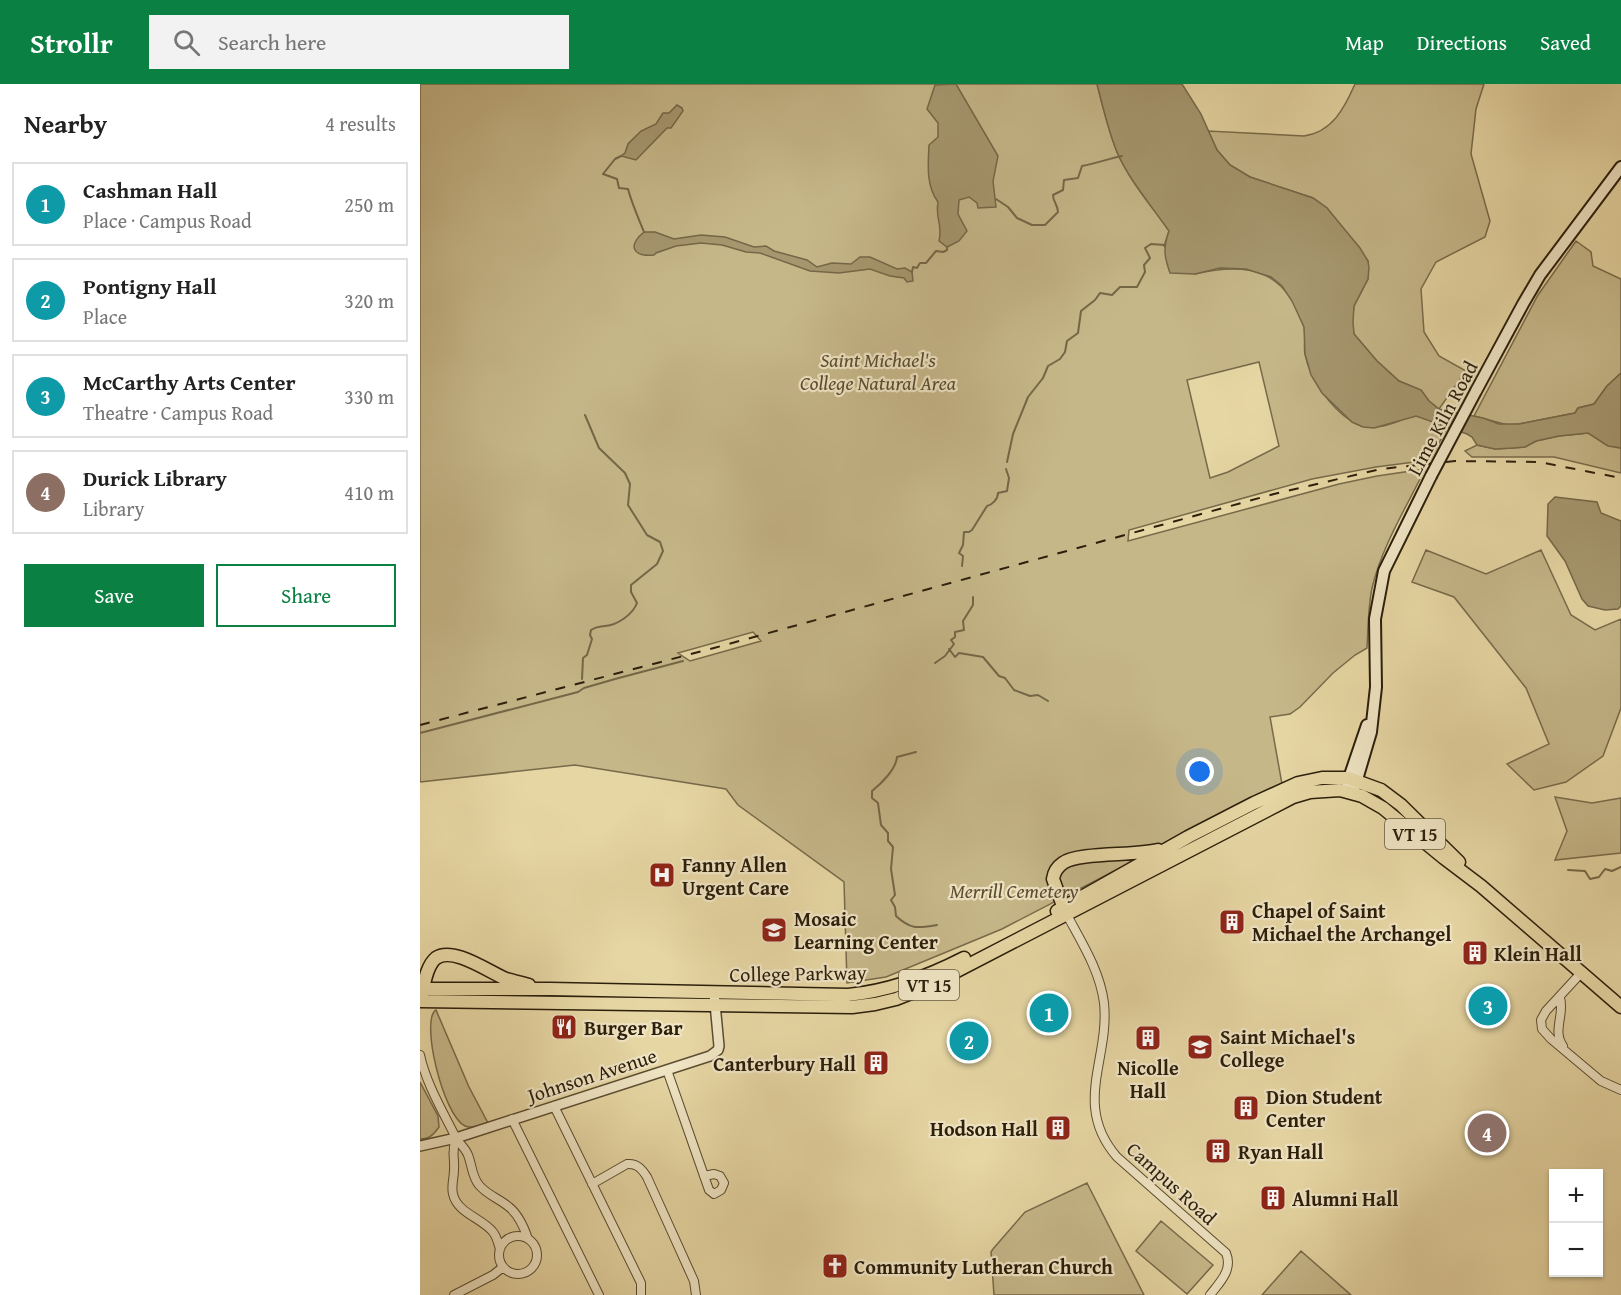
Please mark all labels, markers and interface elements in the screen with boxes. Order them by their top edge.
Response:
search box [149,15,569,69]
text: Strollr [30,22,113,63]
icon: search [170,26,203,59]
text: Search here [218,26,326,58]
text: Map [1345,27,1384,58]
text: Directions [1417,27,1507,58]
text: Saved [1540,27,1591,58]
text: Nearby [24,104,107,143]
text: 4 results [325,109,396,138]
text: Cashman Hall [83,174,217,206]
text: 1 [40,190,51,219]
text: 250 m [344,190,394,219]
text: Place · Campus Road [83,206,252,235]
text: Pontigny Hall [83,270,217,302]
text: 2 [40,286,51,315]
text: 320 m [344,286,394,315]
text: Place [83,302,127,331]
park label: Saint Michael's College Natural Area [800,345,957,397]
street label: Lime Kiln Road [1400,355,1485,480]
text: McCarthy Arts Center [83,366,296,398]
text: 3 [40,382,51,411]
text: 330 m [344,382,394,411]
text: Theatre · Campus Road [83,398,273,427]
text: Durick Library [83,462,227,494]
text: 4 [40,478,51,507]
text: 410 m [344,478,394,507]
text: Library [83,494,144,523]
button: Save [24,564,204,627]
button: Share [216,564,396,627]
your location [1185,757,1214,786]
road number: VT 15 [1385,819,1445,849]
place label: Fanny Allen Urgent Care [682,850,789,902]
hospital icon: Fanny Allen Urgent Care [647,860,677,890]
park label: Merrill Cemetery [950,876,1078,905]
place label: Chapel of Saint Michael the Archangel [1252,896,1451,948]
place label: Mosaic Learning Center [794,904,938,956]
building icon: Chapel of Saint Michael the Archangel [1217,907,1247,937]
school or university icon: Mosaic Learning Center [759,915,789,945]
building icon: Klein Hall [1460,938,1490,968]
place label: Klein Hall [1494,939,1582,968]
street label: College Parkway [729,957,867,989]
road number: VT 15 [899,970,959,1000]
pin: 3 [1468,984,1508,1028]
pin: 1 [1030,990,1068,1036]
restaurant icon: Burger Bar [549,1012,579,1042]
place label: Burger Bar [584,1013,683,1042]
pin: 2 [950,1018,988,1064]
place label: Saint Michael's College [1220,1022,1355,1074]
building icon: Nicolle Hall [1133,1023,1163,1053]
school or university icon: Saint Michael's College [1185,1032,1215,1062]
street label: Johnson Avenue [521,1040,660,1110]
building icon: Canterbury Hall [861,1048,891,1078]
place label: Canterbury Hall [713,1049,856,1078]
place label: Nicolle Hall [1117,1053,1179,1105]
place label: Dion Student Center [1266,1082,1383,1134]
building icon: Dion Student Center [1231,1093,1261,1123]
pin: 4 [1468,1110,1506,1156]
building icon: Hodson Hall [1043,1113,1073,1143]
place label: Hodson Hall [930,1114,1038,1143]
street label: Campus Road [1121,1135,1224,1232]
building icon: Ryan Hall [1203,1136,1233,1166]
place label: Ryan Hall [1238,1137,1323,1166]
map controls [1549,1169,1603,1277]
button: + [1549,1169,1603,1223]
building icon: Alumni Hall [1258,1183,1288,1213]
place label: Alumni Hall [1292,1184,1399,1213]
button: − [1549,1223,1603,1277]
church icon: Community Lutheran Church [820,1251,850,1281]
place label: Community Lutheran Church [854,1252,1113,1281]

